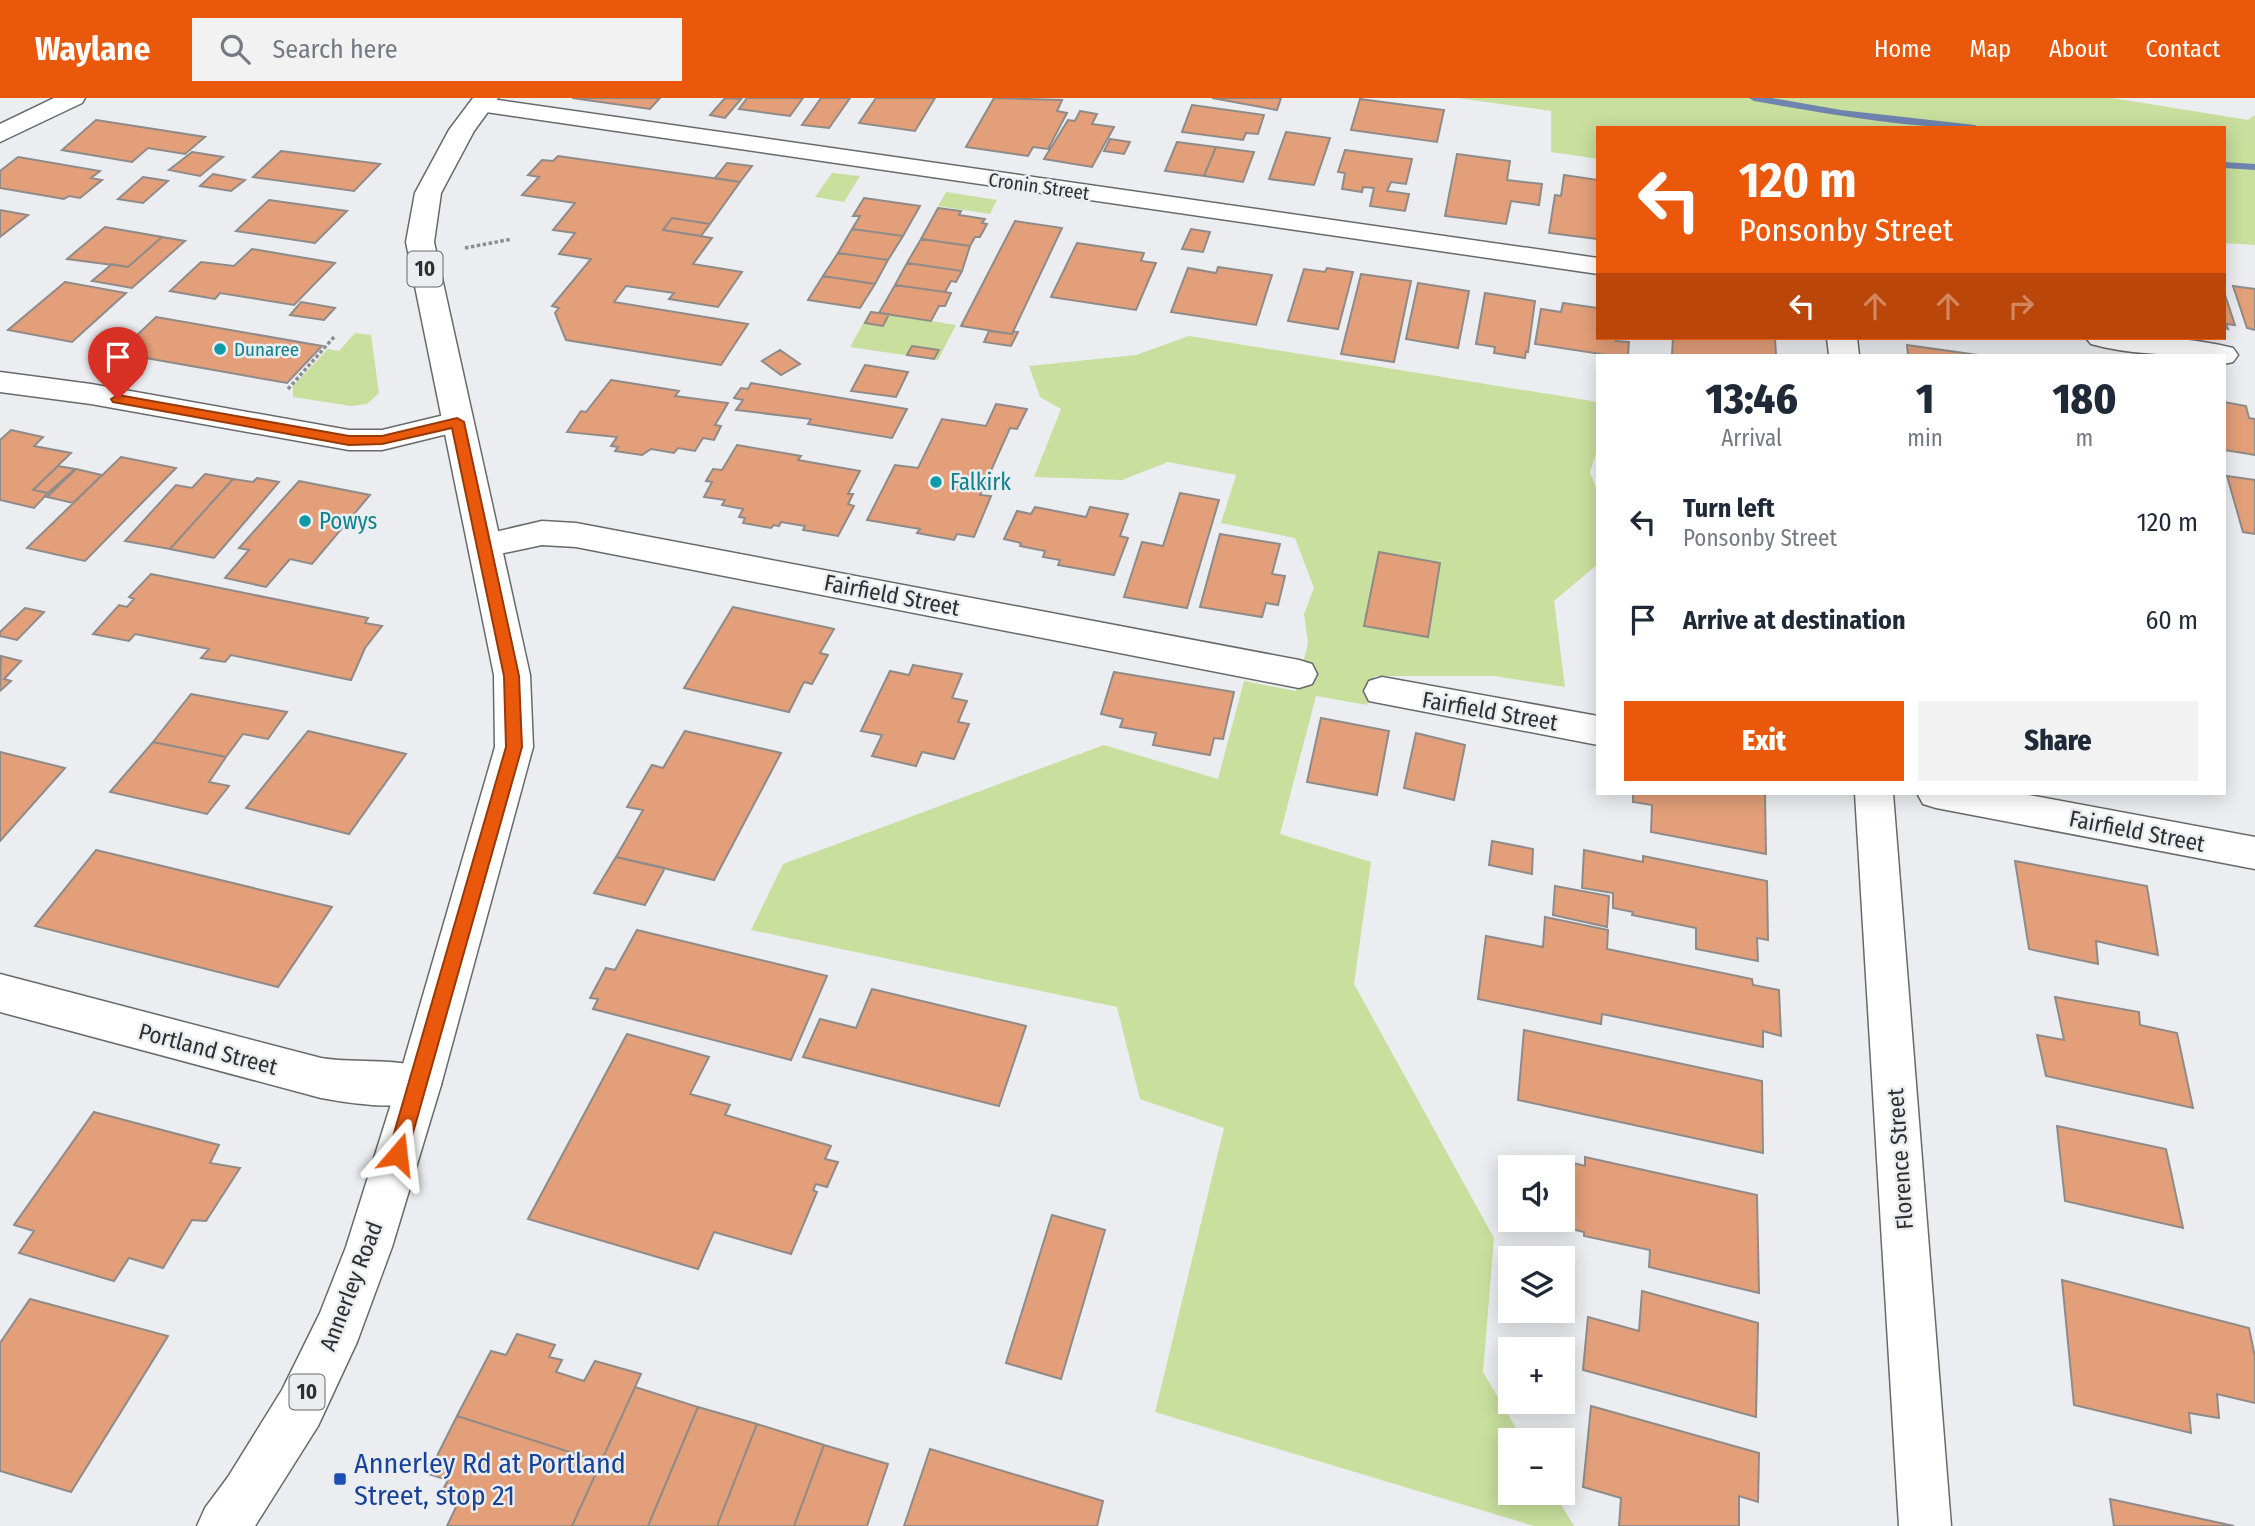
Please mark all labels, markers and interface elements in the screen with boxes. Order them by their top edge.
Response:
search box [192,18,682,81]
text: Waylane [35,29,150,69]
icon: search [216,30,254,68]
text: Search here [272,34,398,65]
text: Home [1874,35,1931,63]
text: Map [1969,35,2011,63]
text: About [2049,35,2107,63]
text: Contact [2145,35,2220,63]
text: 120 m [1739,151,1857,210]
icon: left [1624,154,1715,245]
street label: Cronin Street [987,168,1092,205]
text: Ponsonby Street [1739,211,1953,249]
road number: 10 [408,252,442,286]
icon: left [1783,287,1821,325]
icon: ahead [1856,287,1894,325]
icon: ahead [1929,287,1967,325]
icon: right [2002,287,2040,325]
pin [88,327,148,399]
icon: arrive [99,338,137,376]
place label: Dunaree [234,338,299,361]
marker: Dunaree [212,341,228,357]
text: 13:46 [1706,374,1798,424]
text: 1 [1916,374,1934,424]
text: 180 [2052,374,2116,424]
text: Arrival [1721,424,1782,452]
text: min [1907,424,1943,452]
text: m [2076,424,2093,452]
place label: Falkirk [950,468,1011,496]
marker: Falkirk [928,474,944,490]
text: Turn left [1683,493,1775,524]
icon: left [1624,503,1662,541]
place label: Powys [319,507,378,535]
text: 120 m [2137,507,2198,538]
marker: Powys [297,513,313,529]
text: Ponsonby Street [1683,524,1837,552]
street label: Fairfield Street [822,568,963,622]
icon: arrive [1624,601,1662,639]
text: Arrive at destination [1683,605,1906,636]
text: 60 m [2145,605,2198,636]
street label: Fairfield Street [1420,685,1561,737]
button: Exit [1624,701,1904,781]
button: Share [1918,701,2198,781]
street label: Fairfield Street [2067,804,2208,858]
street label: Portland Street [136,1017,281,1081]
street label: Florence Street [1881,1087,1919,1231]
position arrow [361,1117,435,1191]
map controls [1498,1155,1575,1505]
button: sound [1498,1155,1575,1232]
street label: Annerley Road [314,1217,388,1355]
button: layers [1498,1246,1575,1323]
button: + [1498,1337,1575,1414]
road number: 10 [290,1374,324,1410]
button: − [1498,1428,1575,1505]
place label: Annerley Rd at Portland Street, stop 21 [354,1447,626,1512]
marker: Annerley Rd at Portland Street, stop 21 [332,1471,348,1487]

